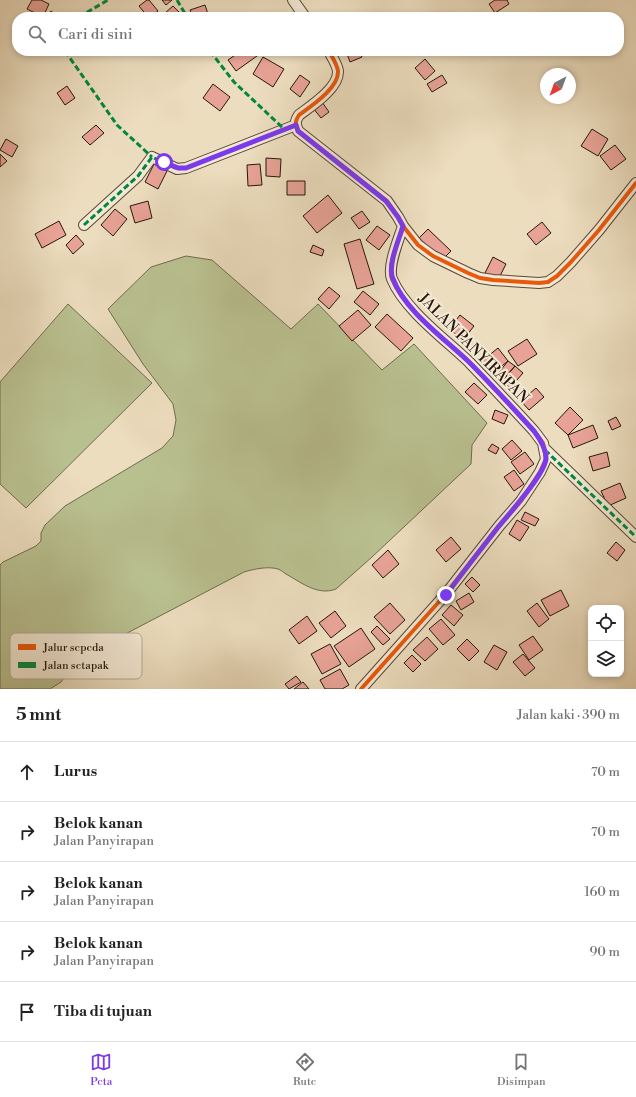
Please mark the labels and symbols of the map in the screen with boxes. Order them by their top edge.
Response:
north arrow [540,68,576,104]
route start [155,153,173,171]
street label: JALAN PANYIRAPAN [414,289,533,407]
route end [437,586,455,604]
legend [10,633,142,679]
text: Jalur sepeda [42,641,104,655]
text: Jalan setapak [42,659,110,673]

